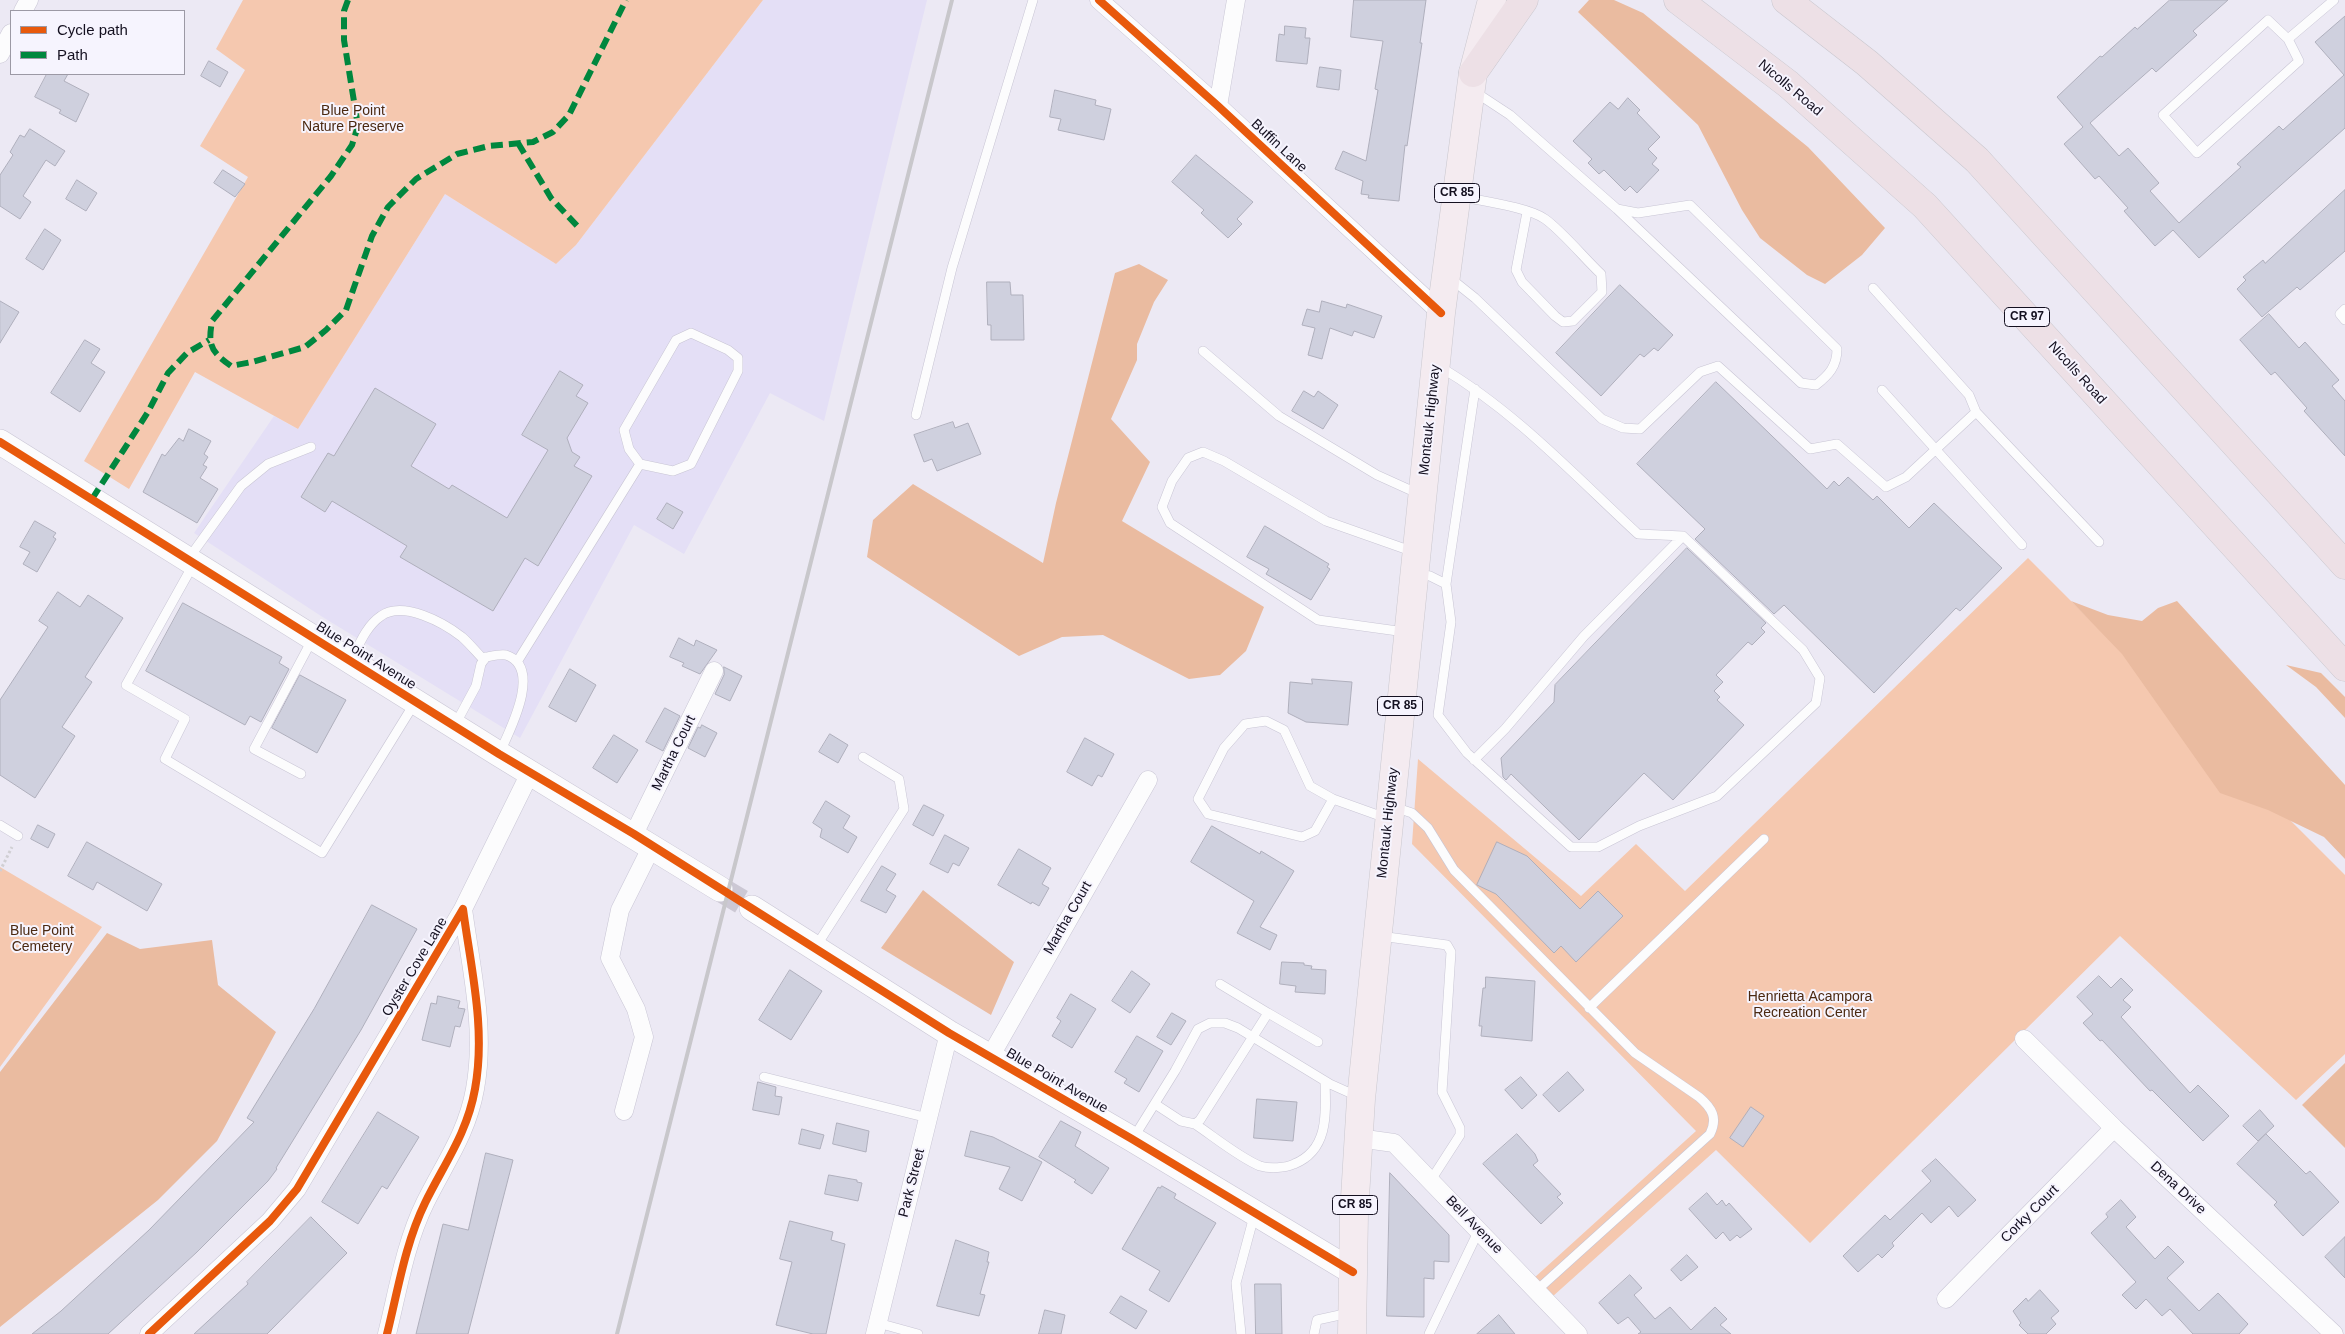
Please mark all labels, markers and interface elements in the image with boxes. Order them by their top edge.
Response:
legend [10,10,185,75]
text: Cycle path [57,21,128,38]
text: Path [57,46,88,63]
street label: Nicolls Road [1755,56,1825,120]
park label: Blue Point Nature Preserve [302,103,404,136]
street label: Buffin Lane [1247,116,1311,176]
road number: CR 85 [1434,184,1480,202]
road number: CR 97 [2004,308,2050,326]
street label: Nicolls Road [2044,338,2110,408]
street label: Montauk Highway [1416,364,1444,476]
street label: Blue Point Avenue [313,618,419,694]
road number: CR 85 [1378,696,1422,716]
street label: Martha Court [649,713,699,793]
street label: Montauk Highway [1374,767,1402,879]
street label: Martha Court [1040,878,1096,958]
street label: Oyster Cove Lane [379,914,451,1020]
park label: Blue Point Cemetery [10,923,74,956]
park label: Henrietta Acampora Recreation Center [1748,989,1872,1022]
street label: Blue Point Avenue [1003,1045,1111,1117]
street label: Park Street [895,1147,929,1219]
street label: Dena Drive [2147,1158,2209,1218]
street label: Corky Court [1998,1182,2062,1246]
street label: Bell Avenue [1442,1192,1506,1258]
road number: CR 85 [1332,1196,1378,1214]

